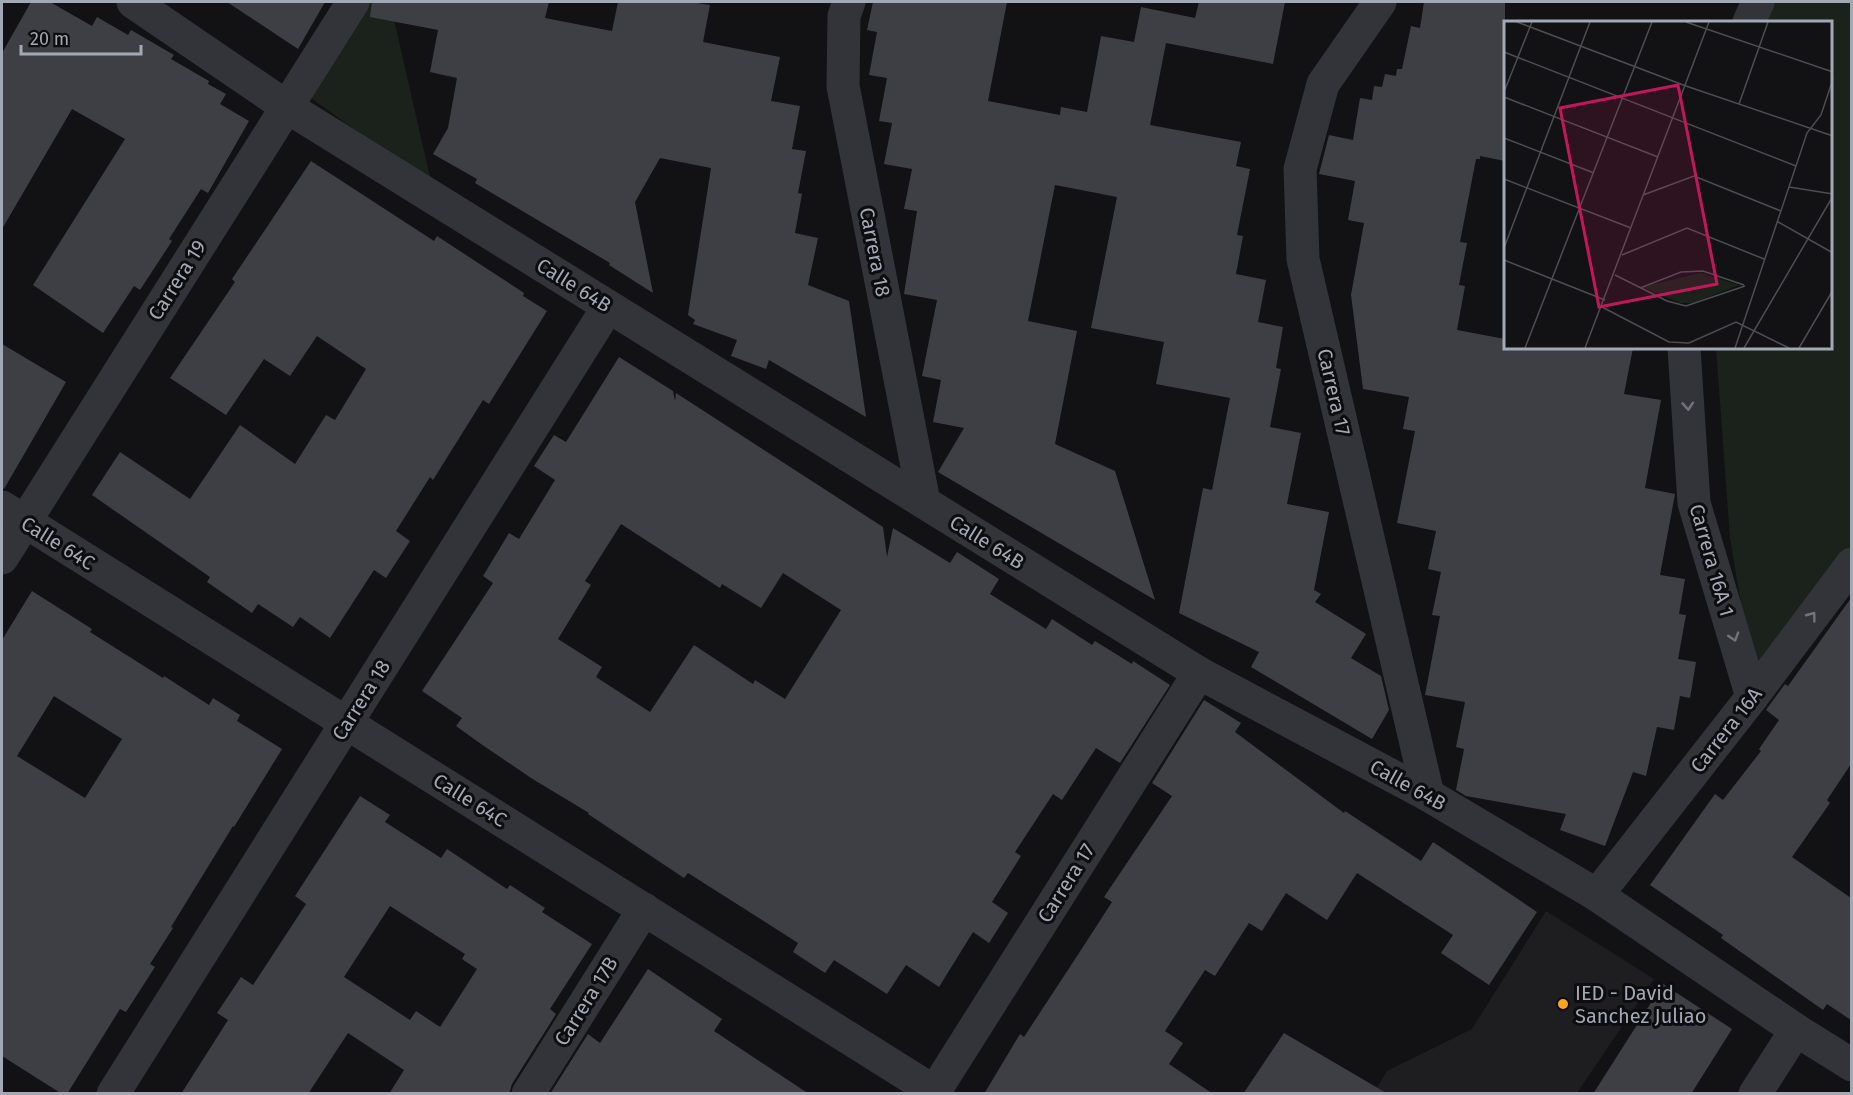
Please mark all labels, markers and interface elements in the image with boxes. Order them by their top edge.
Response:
scale bar [21,18,141,56]
inset map [1504,21,1832,350]
text: 20 m [30,28,69,50]
street label: Carrera 18 [855,205,895,299]
street label: Carrera 19 [143,235,211,325]
street label: Calle 64B [532,253,616,317]
street label: Carrera 17 [1312,346,1356,438]
one-way arrow [1681,402,1694,411]
street label: Carrera 16A 1 [1685,501,1739,619]
street label: Calle 64B [945,510,1029,574]
street label: Calle 64C [17,511,99,575]
one-way arrow [1805,612,1816,623]
one-way arrow [1727,631,1739,642]
street label: Carrera 18 [327,655,395,745]
street label: Carrera 16A [1685,682,1767,777]
street label: Calle 64B [1366,754,1450,816]
street label: Calle 64C [429,768,511,832]
street label: Carrera 17 [1032,839,1100,927]
street label: Carrera 17B [549,952,623,1050]
place label: IED - David Sanchez Juliao [1575,981,1706,1028]
marker: IED - David Sanchez Juliao [1556,997,1570,1011]

